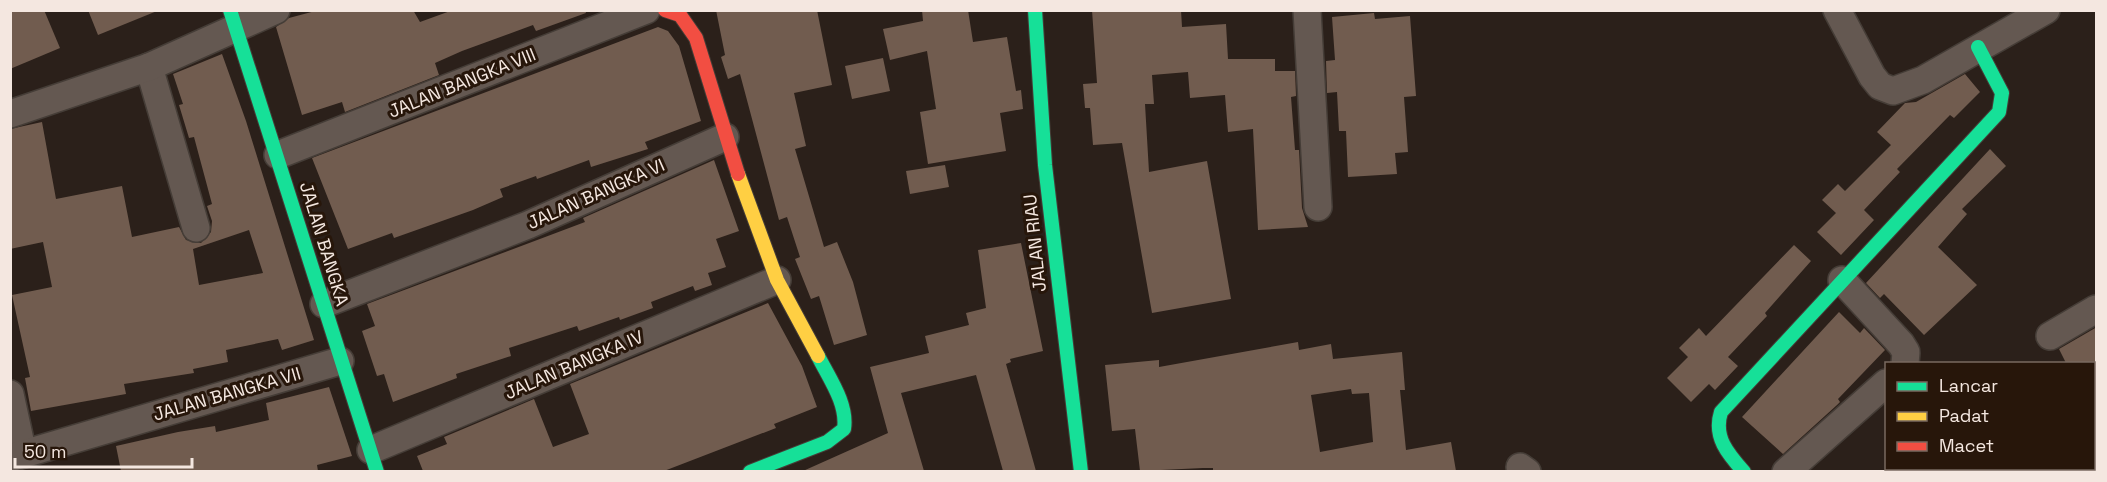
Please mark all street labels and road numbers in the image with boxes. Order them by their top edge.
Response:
street label: JALAN BANGKA VIII [385,42,539,123]
street label: JALAN BANGKA VI [523,153,668,234]
street label: JALAN BANGKA [295,179,354,309]
street label: JALAN RIAU [1018,193,1051,293]
street label: JALAN BANGKA IV [501,325,647,404]
street label: JALAN BANGKA VII [150,361,303,426]

